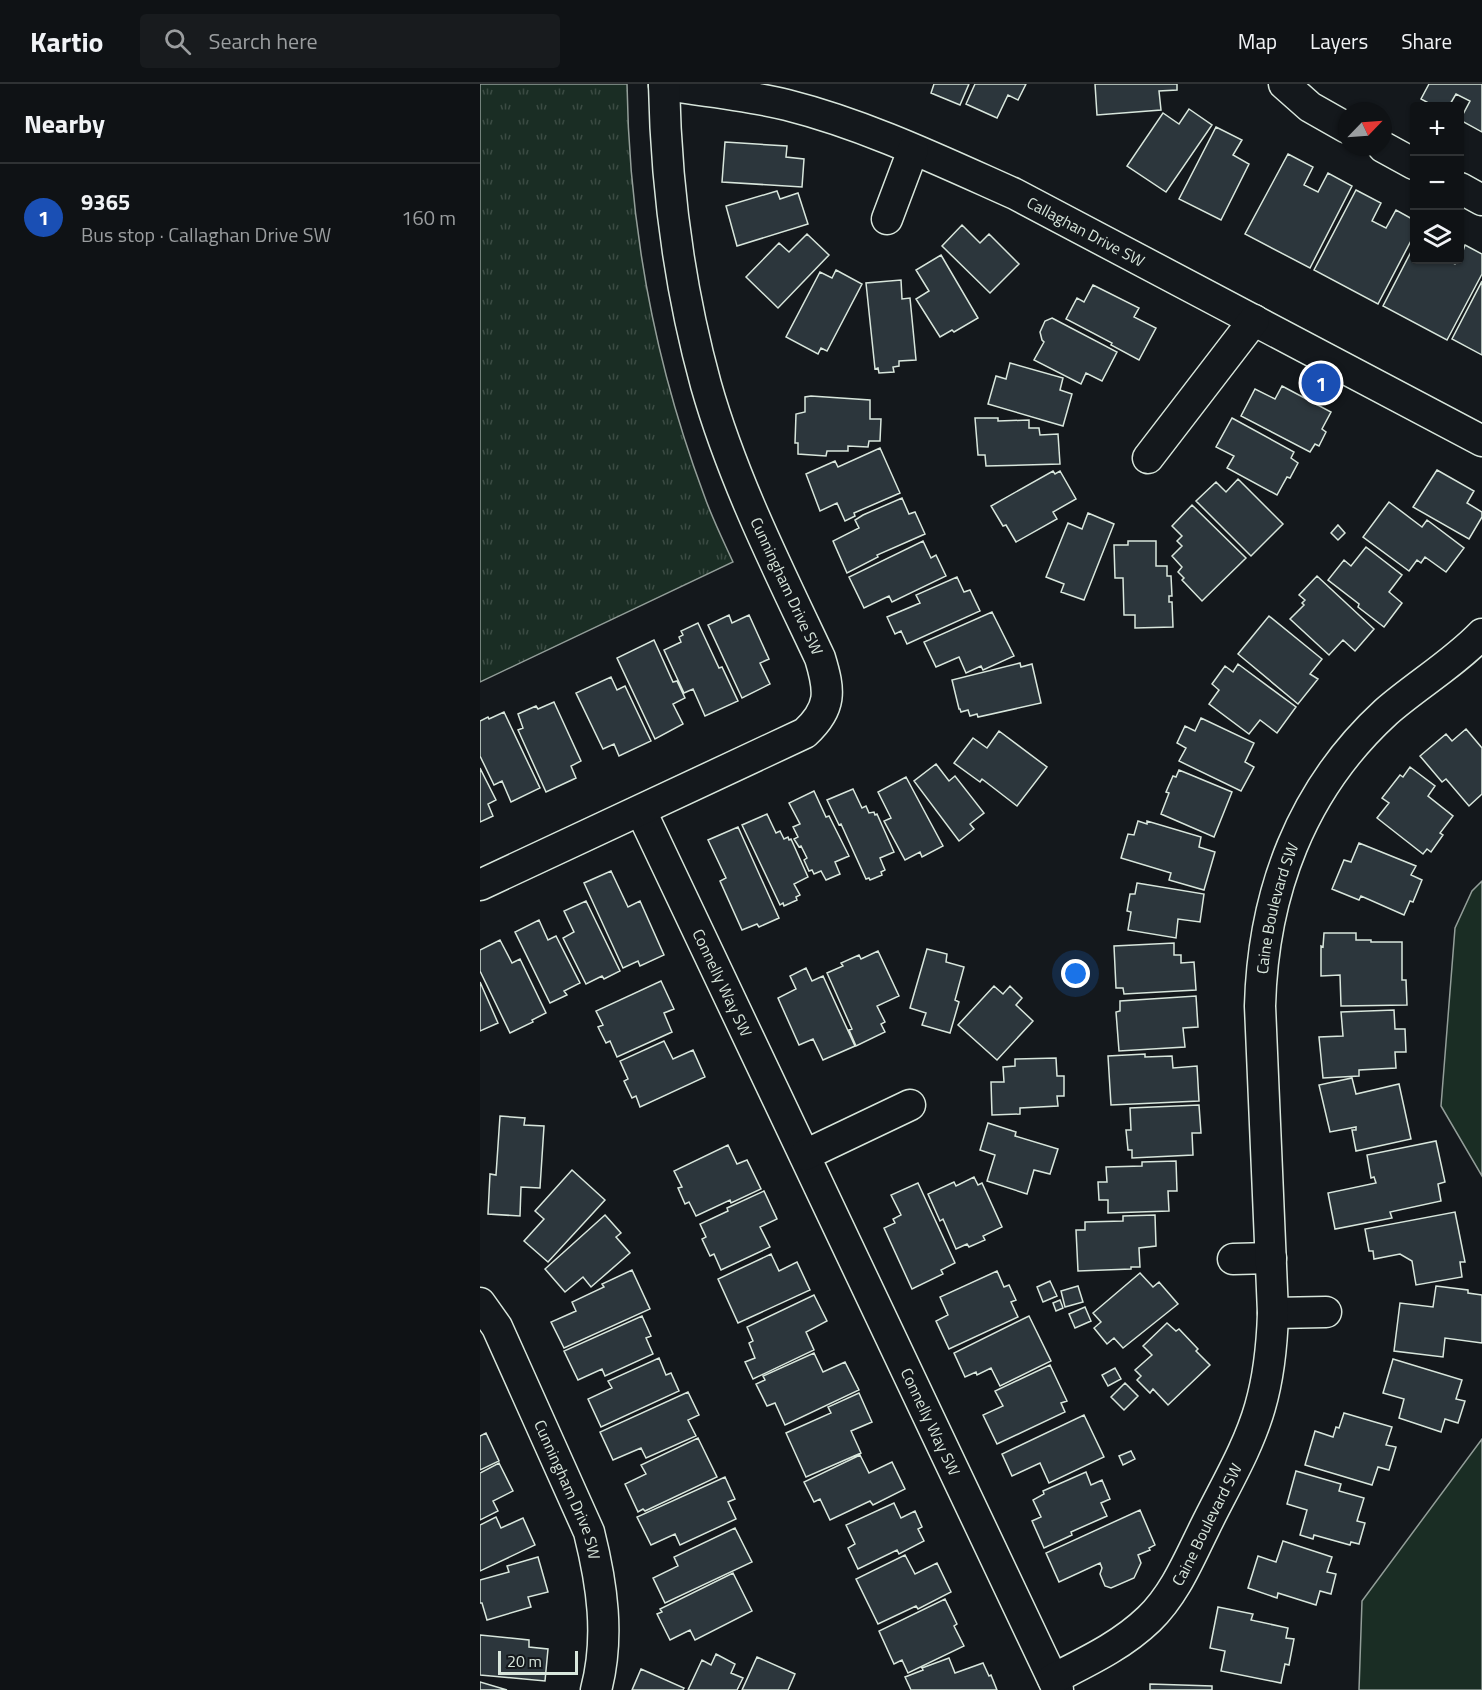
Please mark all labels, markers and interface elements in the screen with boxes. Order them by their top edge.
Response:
search box [140,14,560,68]
text: Kartio [30,20,104,63]
text: Search here [209,24,318,58]
icon: search [161,25,194,58]
text: Map [1238,25,1277,57]
text: Layers [1310,25,1368,57]
text: Share [1401,25,1452,57]
north arrow [1338,102,1392,156]
map controls [1410,102,1464,264]
button: + [1410,102,1464,156]
text: Nearby [24,104,105,143]
button: − [1410,156,1464,210]
text: 9365 [81,185,130,219]
street label: Callaghan Drive SW [1023,190,1149,273]
text: 1 [38,202,49,233]
text: 160 m [401,202,456,233]
button: layers [1410,210,1464,264]
text: Bus stop · Callaghan Drive SW [81,219,331,250]
pin: 1 [1302,360,1340,406]
street label: Cunningham Drive SW [745,513,829,659]
street label: Caine Boulevard SW [1250,839,1304,975]
street label: Connelly Way SW [687,925,758,1041]
your location [1061,959,1090,988]
street label: Connelly Way SW [895,1364,967,1480]
street label: Cunningham Drive SW [528,1416,607,1562]
street label: Caine Boulevard SW [1165,1459,1248,1590]
scale bar [498,1648,578,1676]
text: 20 m [507,1649,542,1673]

